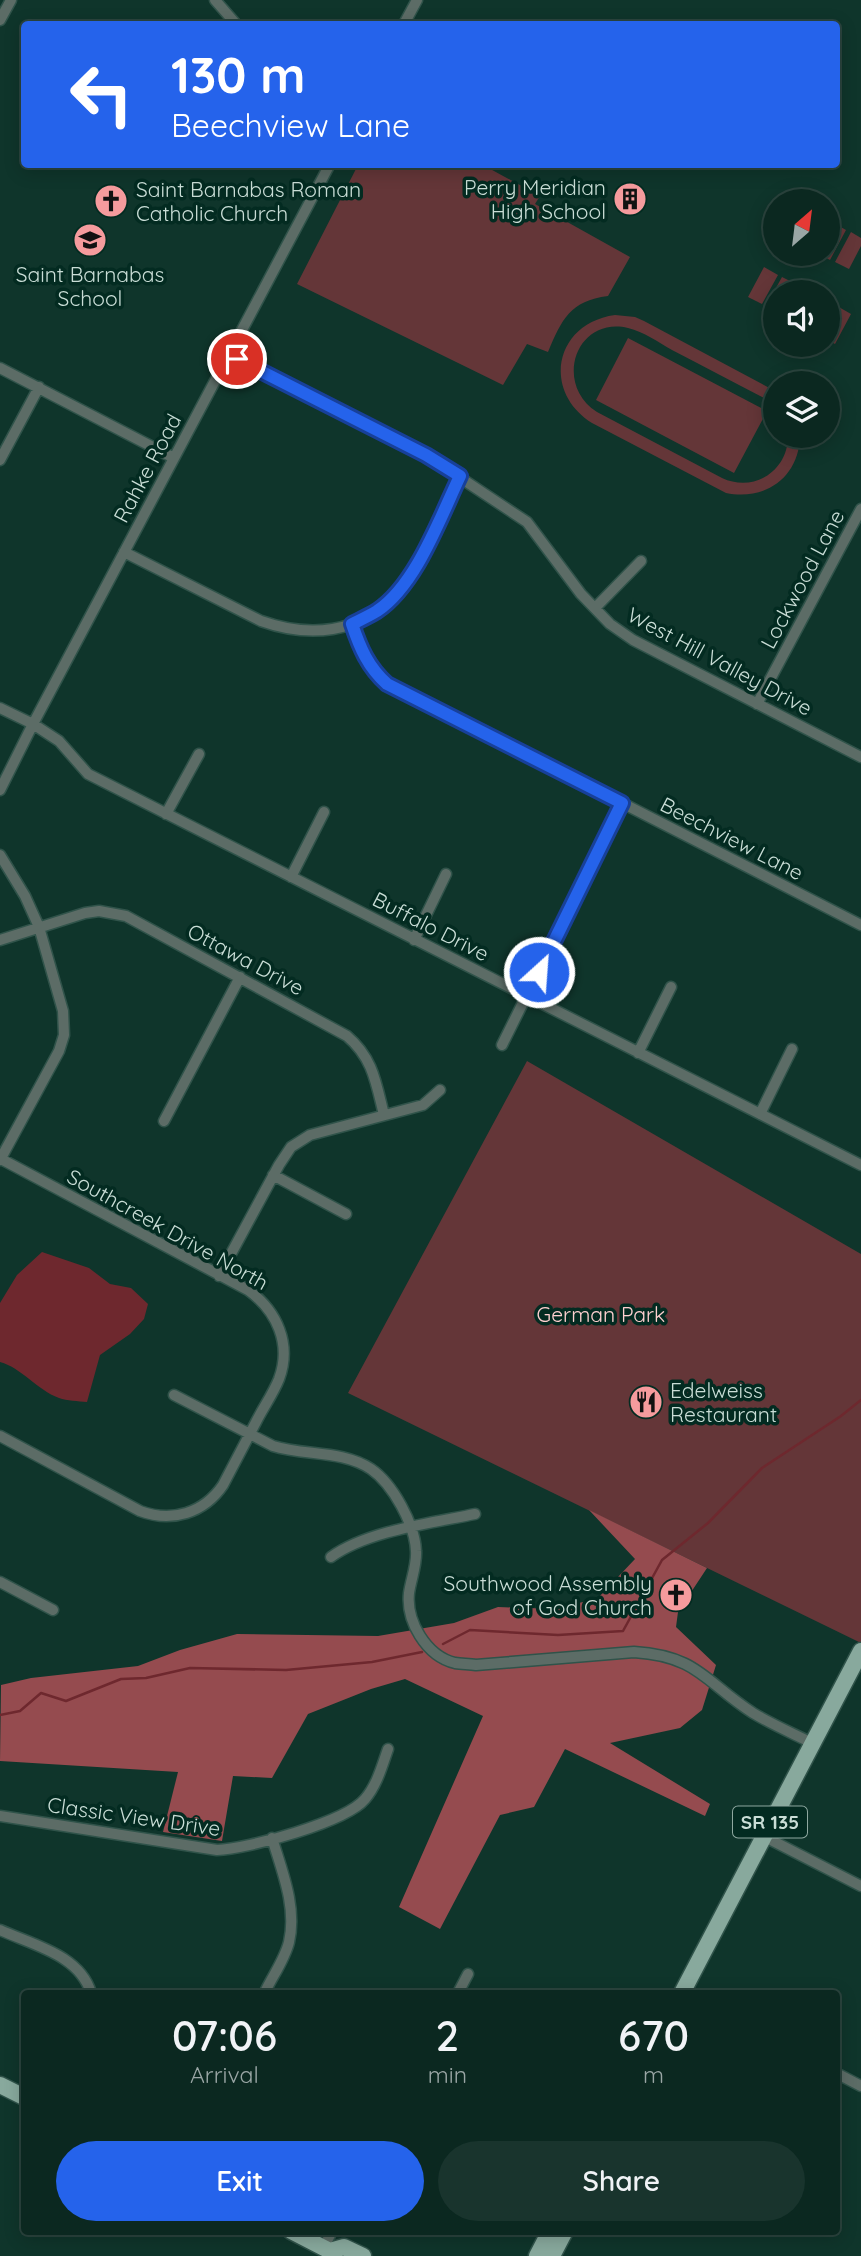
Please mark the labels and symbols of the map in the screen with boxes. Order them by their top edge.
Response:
place label: Perry Meridian High School [464,174,606,224]
place label: Saint Barnabas Roman Catholic Church [136,176,361,226]
building icon: Perry Meridian High School [611,180,649,218]
church icon: Saint Barnabas Roman Catholic Church [92,182,130,220]
north arrow [763,189,840,266]
school or university icon: Saint Barnabas School [71,221,109,259]
place label: Saint Barnabas School [16,261,164,311]
pin [207,329,267,389]
street label: Rahke Road [108,409,186,527]
street label: Lockwood Lane [754,505,850,653]
street label: West Hill Valley Drive [623,601,817,721]
street label: Beechview Lane [656,791,808,885]
street label: Buffalo Drive [368,886,494,966]
street label: Ottawa Drive [183,918,309,1000]
position arrow [502,935,576,1009]
street label: Southcreek Drive North [63,1163,273,1295]
park label: German Park [537,1301,665,1327]
place label: Edelweiss Restaurant [670,1377,777,1427]
restaurant icon: Edelweiss Restaurant [627,1383,665,1421]
place label: Southwood Assembly of God Church [443,1570,652,1620]
church icon: Southwood Assembly of God Church [657,1576,695,1614]
street label: Classic View Drive [46,1791,222,1841]
road number: SR 135 [733,1806,807,1838]

